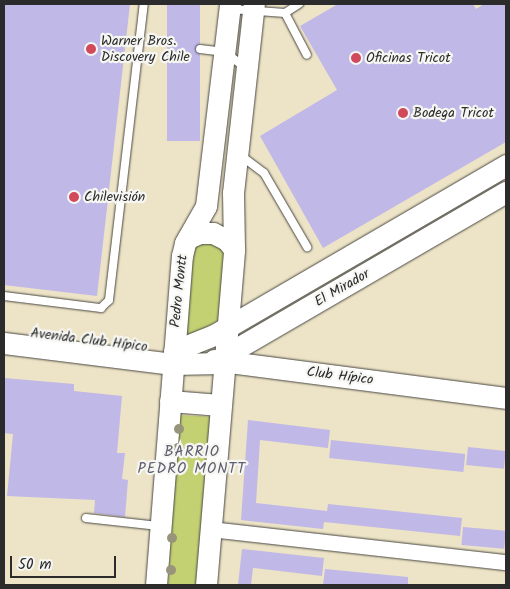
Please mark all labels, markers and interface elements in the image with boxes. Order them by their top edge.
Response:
place label: Warner Bros. Discovery Chile [101,33,190,65]
marker: Warner Bros. Discovery Chile [85,43,97,55]
place label: Oficinas Tricot [366,50,451,66]
marker: Oficinas Tricot [350,52,362,64]
place label: Bodega Tricot [413,105,494,121]
marker: Bodega Tricot [397,107,409,119]
place label: Chilevisión [84,189,145,205]
marker: Chilevisión [68,191,80,203]
street label: Pedro Montt [167,254,191,328]
street label: El Mirador [311,266,373,310]
street label: Avenida Club Hípico [30,325,148,355]
street label: Club Hípico [306,364,374,388]
district label: BARRIO PEDRO MONTT [136,443,248,478]
scale bar [12,546,119,578]
text: 50 m [18,553,52,577]

